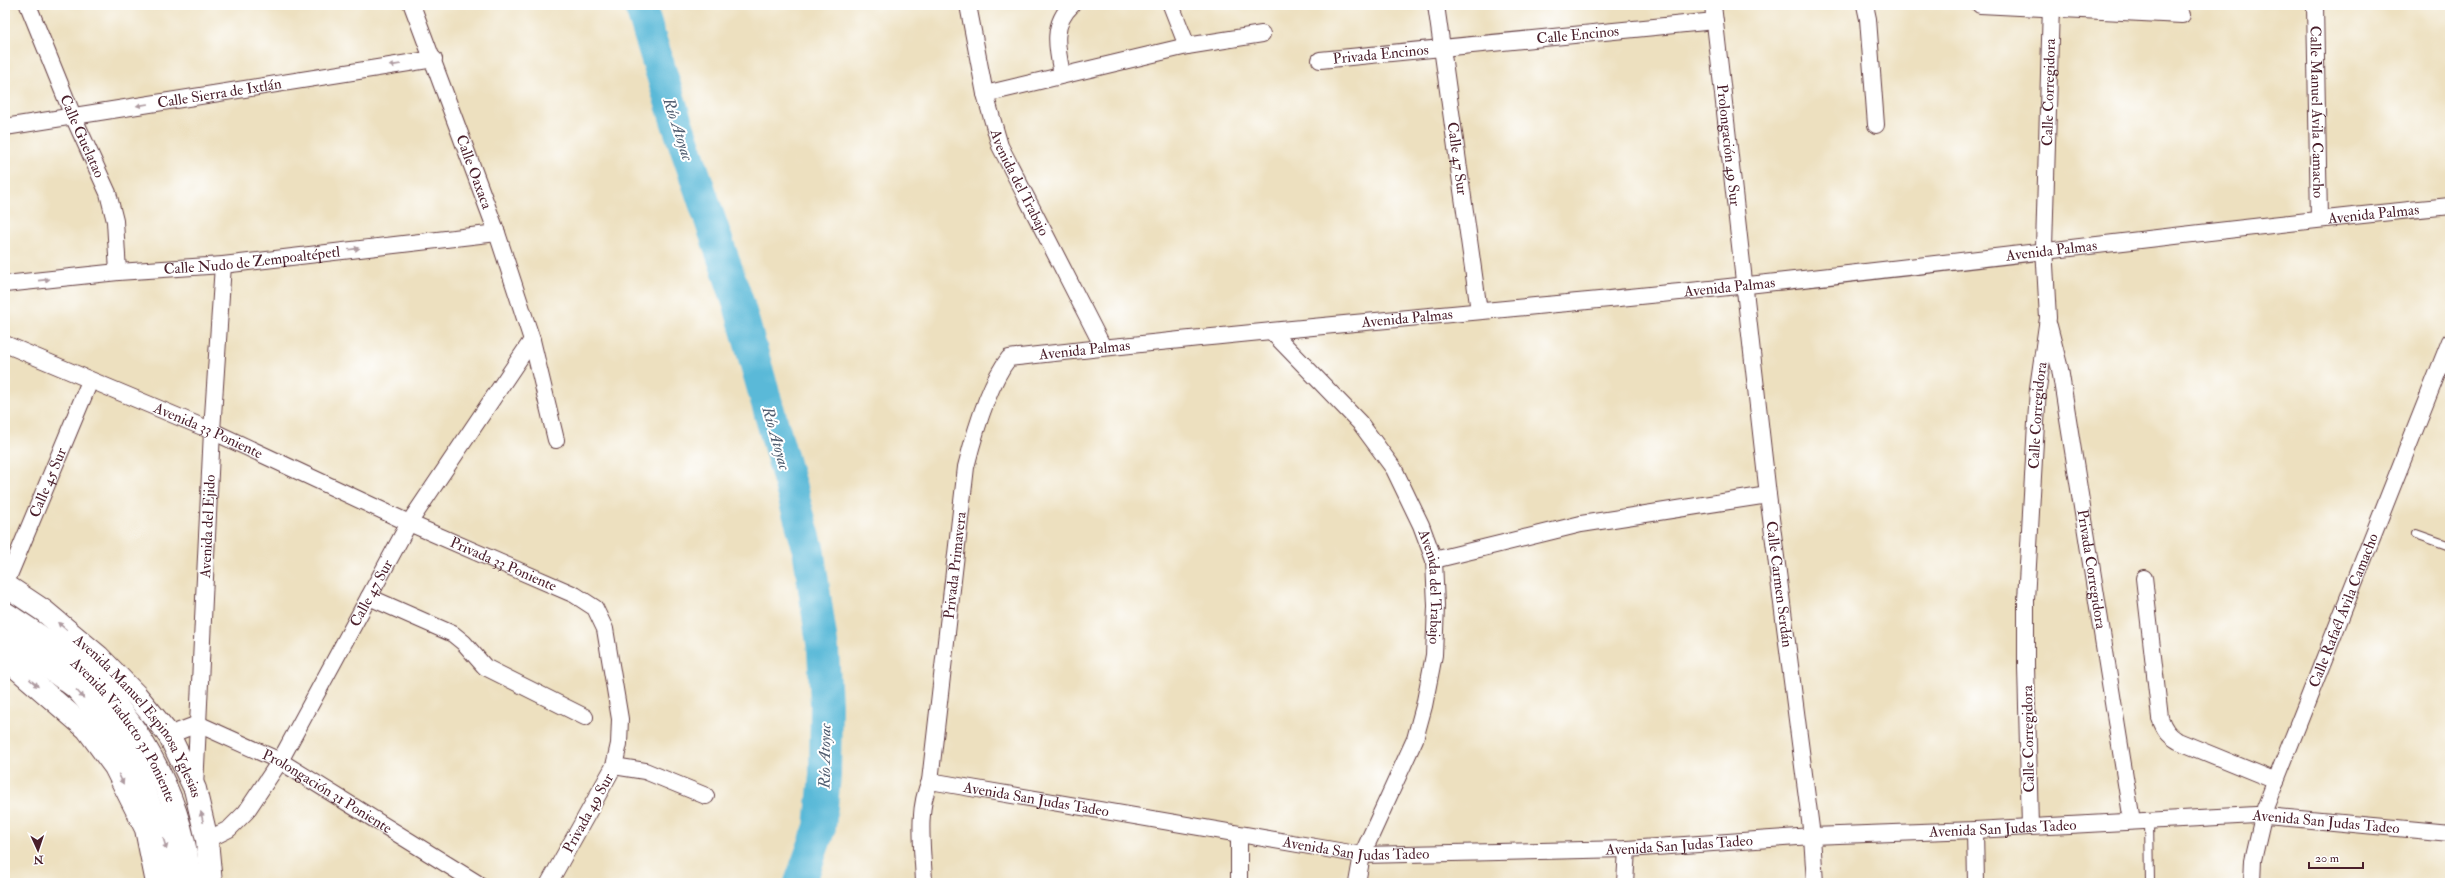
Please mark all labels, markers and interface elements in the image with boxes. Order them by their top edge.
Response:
street label: Calle Encinos [1536,22,1620,49]
street label: Calle Manuel Ávila Camacho [2305,26,2328,198]
street label: Calle Corregidora [2038,37,2060,146]
street label: Privada Encinos [1332,40,1430,69]
one-way arrow [389,62,401,68]
street label: Calle Sierra de Ixtlán [156,74,283,113]
street label: Prolongación 49 Sur [1712,83,1745,207]
street label: Calle Guelatao [55,92,109,181]
water label: Río Atoyac [658,94,698,164]
one-way arrow [136,102,148,108]
street label: Calle 47 Sur [1443,121,1472,197]
street label: Avenida del Trabajo [985,126,1053,239]
street label: Calle Oaxaca [451,132,496,212]
street label: Avenida Palmas [2326,200,2420,229]
street label: Avenida Palmas [2004,236,2098,266]
street label: Calle Nudo de Zempoaltépetl [163,242,341,279]
one-way arrow [348,246,360,253]
street label: Avenida Palmas [1682,273,1776,302]
one-way arrow [38,277,50,283]
street label: Avenida Palmas [1360,305,1454,332]
street label: Avenida Palmas [1037,336,1131,365]
street label: Calle Corregidora [2024,360,2052,470]
street label: Avenida 33 Poniente [150,398,266,463]
water label: Río Atoyac [757,403,795,473]
street label: Calle 45 Sur [25,445,71,520]
street label: Avenida del Ejido [196,474,220,580]
street label: Privada Corregidora [2072,508,2110,631]
street label: Privada Primavera [940,510,971,620]
street label: Calle Carmen Serdán [1761,520,1797,649]
street label: Avenida del Trabajo [1413,526,1445,645]
street label: Calle Rafaél Ávila Camacho [2305,531,2383,690]
street label: Privada 33 Poniente [447,533,560,596]
street label: Calle 47 Sur [346,556,398,630]
one-way arrow [56,622,67,631]
street label: Avenida Manuel Espinosa Yglesias [69,630,206,799]
street label: Avenida Viaducto 31 Poniente [66,653,180,805]
one-way arrow [29,679,40,688]
street label: Calle Corregidora [2018,684,2039,793]
one-way arrow [76,689,85,699]
water label: Río Atoyac [814,722,836,790]
street label: Prolongación 31 Poniente [259,745,395,838]
street label: Privada 49 Sur [559,770,618,856]
one-way arrow [118,773,124,785]
street label: Avenida San Judas Tadeo [961,778,1111,822]
street label: Avenida San Judas Tadeo [2251,806,2401,838]
one-way arrow [199,811,205,823]
street label: Avenida San Judas Tadeo [1928,816,2077,842]
north arrow [18,830,58,870]
street label: Avenida San Judas Tadeo [1604,831,1754,860]
street label: Avenida San Judas Tadeo [1280,832,1430,866]
one-way arrow [162,839,168,851]
scale bar [2309,844,2363,870]
text: 20 m [2315,851,2340,866]
text: N [32,853,45,866]

